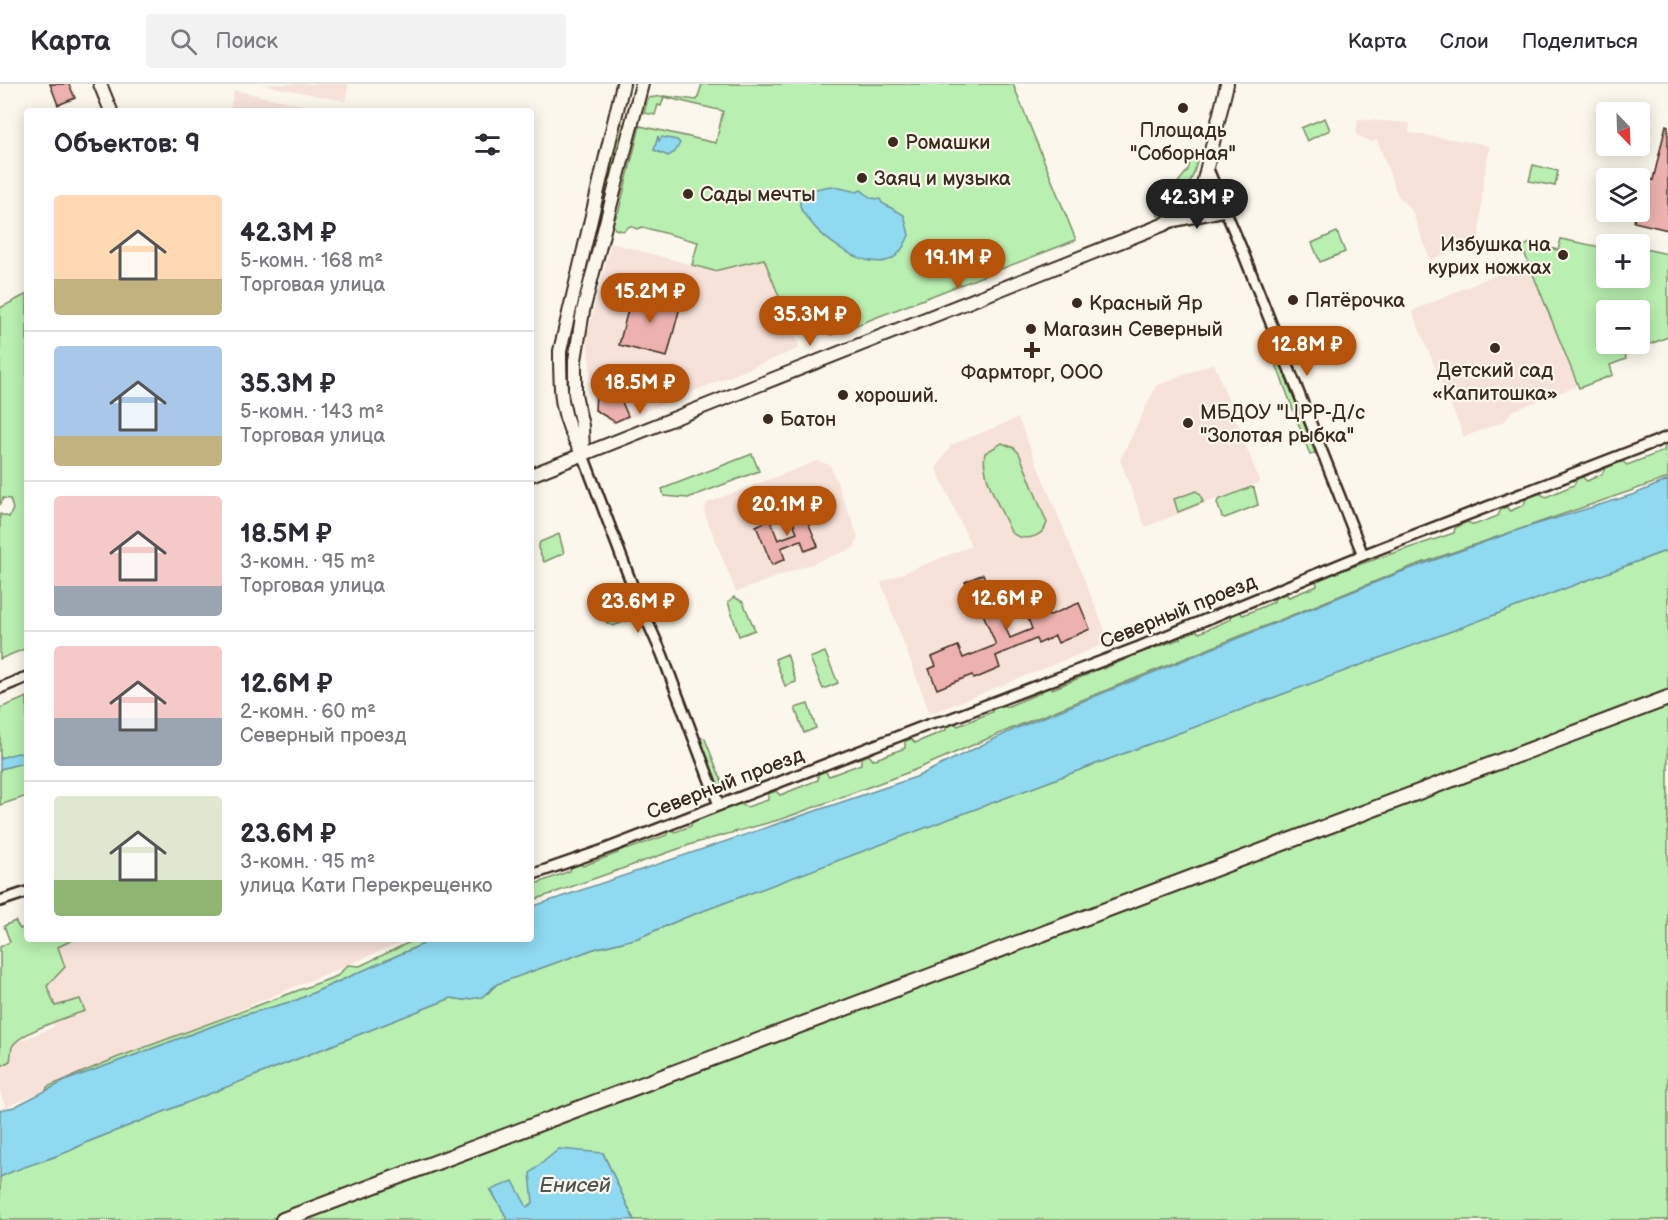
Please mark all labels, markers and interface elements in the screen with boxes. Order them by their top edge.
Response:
search box [146,14,566,68]
text: Карта [30,25,110,58]
icon: search [167,25,200,58]
text: Поиск [215,28,278,55]
text: Карта [1348,29,1407,54]
text: Слои [1440,29,1489,54]
text: Поделиться [1522,29,1638,54]
marker: Площадь "Соборная" [1176,101,1190,115]
north arrow [1596,102,1650,156]
map controls [1596,102,1650,354]
place label: Площадь "Соборная" [1130,119,1236,166]
icon: filters [471,128,504,161]
text: Объектов: 9 [54,129,200,160]
place label: Ромашки [905,131,990,155]
marker: Ромашки [886,135,900,149]
place label: Заяц и музыка [874,167,1011,191]
button: layers [1596,168,1650,222]
marker: Заяц и музыка [855,171,869,185]
pin: 42.3M ₽ [1142,179,1252,230]
place label: Сады мечты [700,183,816,207]
text: 42.3M ₽ [1160,186,1234,210]
marker: Сады мечты [681,187,695,201]
text: 42.3M ₽ [240,218,336,249]
icon: home [102,219,174,291]
place label: Избушка на курих ножках [1428,233,1551,280]
button: + [1596,234,1650,288]
pin: 19.1M ₽ [903,239,1013,290]
text: 19.1M ₽ [924,246,992,270]
marker: Избушка на курих ножках [1556,248,1570,262]
text: 5-комн. · 168 m² [240,249,383,273]
text: Торговая улица [240,273,385,297]
pin: 15.2M ₽ [595,273,705,324]
text: 15.2M ₽ [615,280,685,304]
place label: Пятёрочка [1305,289,1405,313]
place label: Красный Яр [1089,292,1203,316]
marker: Пятёрочка [1286,293,1300,307]
pin: 35.3M ₽ [755,296,865,347]
marker: Красный Яр [1070,296,1084,310]
button: − [1596,300,1650,354]
text: 35.3M ₽ [773,303,847,327]
place label: Магазин Северный [1043,318,1223,342]
marker: Магазин Северный [1024,322,1038,336]
pin: 12.8M ₽ [1252,326,1362,377]
text: 12.8M ₽ [1271,333,1343,357]
marker: Детский сад «Капитошка» [1488,341,1502,355]
marker: Фармторг, ООО [1025,343,1039,357]
place label: Детский сад «Капитошка» [1432,359,1558,406]
place label: Фармторг, ООО [961,361,1103,385]
pin: 18.5M ₽ [585,364,695,415]
text: 35.3M ₽ [240,369,336,400]
icon: home [102,370,174,442]
text: 18.5M ₽ [605,371,675,395]
place label: хороший. [855,384,938,408]
marker: хороший. [836,388,850,402]
text: 5-комн. · 143 m² [240,400,384,424]
place label: МБДОУ "ЦРР-Д/с "Золотая рыбка" [1200,401,1365,448]
place label: Батон [780,408,836,432]
marker: Батон [761,412,775,426]
marker: МБДОУ "ЦРР-Д/с "Золотая рыбка" [1181,416,1195,430]
text: Торговая улица [240,424,385,448]
pin: 20.1M ₽ [732,486,842,537]
text: 20.1M ₽ [751,493,823,517]
text: 18.5M ₽ [240,519,332,550]
icon: home [102,520,174,592]
text: 3-комн. · 95 m² [240,550,375,574]
street label: Северный проезд [1097,570,1260,654]
text: Торговая улица [240,574,385,598]
pin: 12.6M ₽ [952,580,1062,631]
pin: 23.6M ₽ [583,583,693,634]
text: 12.6M ₽ [971,587,1043,611]
text: 23.6M ₽ [601,590,675,614]
text: 12.6M ₽ [240,669,333,700]
icon: home [102,670,174,742]
text: 2-комн. · 60 m² [240,700,376,724]
text: Северный проезд [240,724,406,748]
street label: Северный проезд [643,743,807,825]
text: 23.6M ₽ [240,819,336,850]
icon: home [102,820,174,892]
text: 3-комн. · 95 m² [240,850,375,874]
text: улица Кати Перекрещенко [240,874,493,898]
water label: Енисей [539,1173,611,1198]

